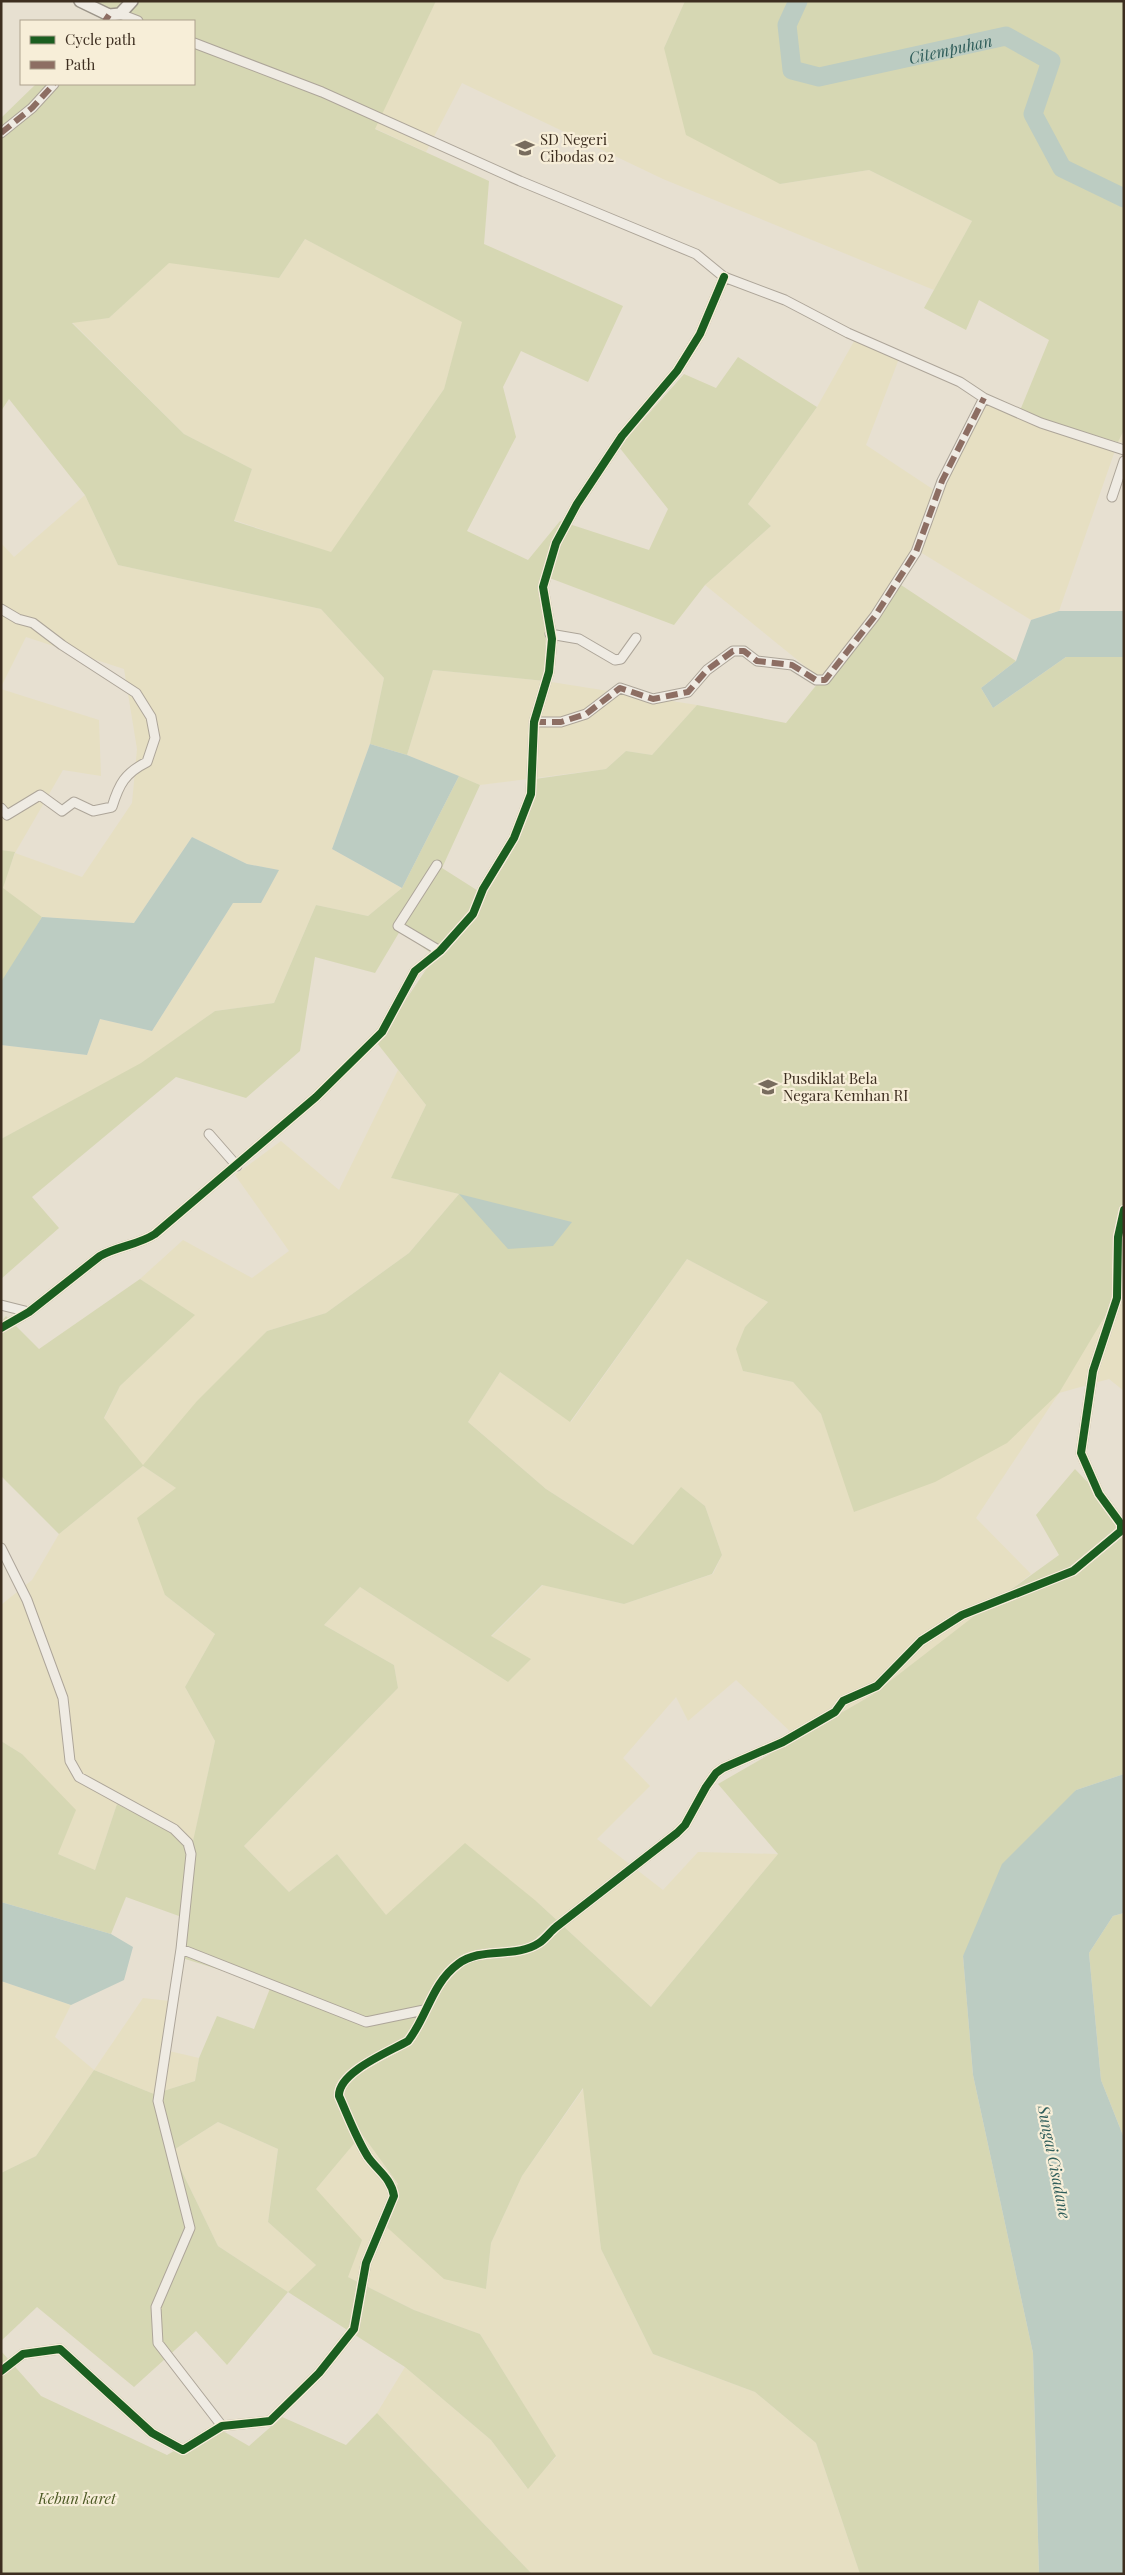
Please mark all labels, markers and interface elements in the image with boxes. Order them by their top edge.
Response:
legend [20,20,195,85]
text: Cycle path [65,29,136,49]
water label: Citempuhan [907,29,994,68]
text: Path [65,54,95,74]
place label: SD Negeri Cibodas 02 [540,129,614,166]
school or university icon: SD Negeri Cibodas 02 [514,137,536,159]
place label: Pusdiklat Bela Negara Kemhan RI [783,1068,908,1105]
school or university icon: Pusdiklat Bela Negara Kemhan RI [757,1076,779,1098]
water label: Sungai Cisadane [1034,2103,1076,2221]
park label: Kebun karet [37,2488,117,2508]

